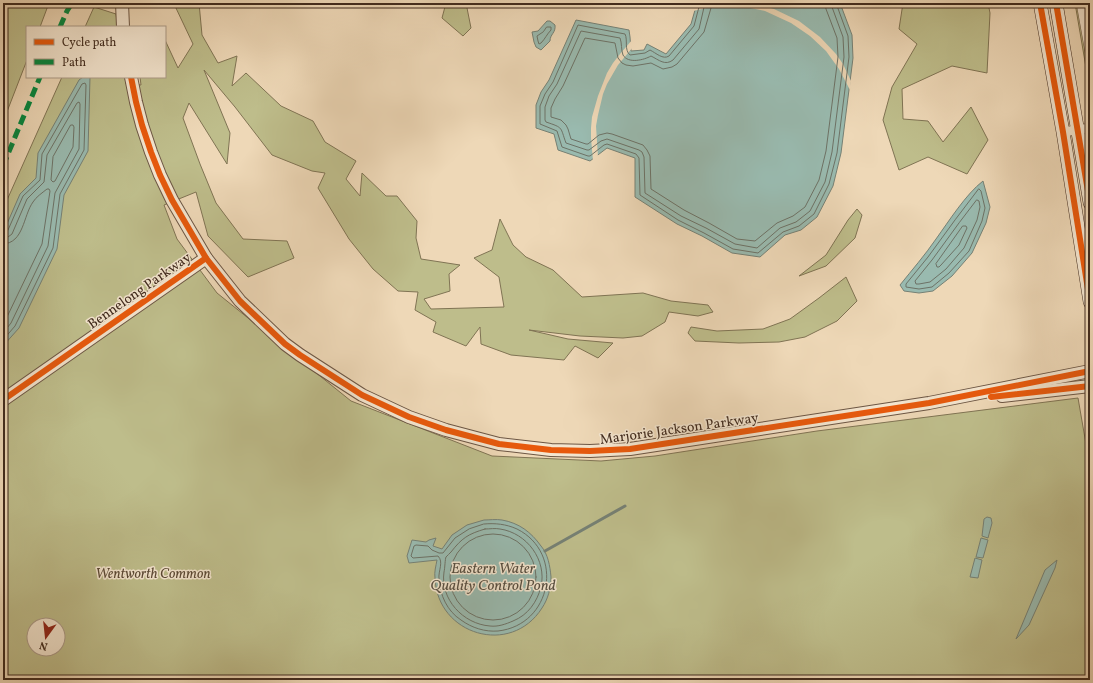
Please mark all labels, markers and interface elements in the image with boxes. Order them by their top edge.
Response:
legend [26,26,166,78]
text: Cycle path [62,35,117,51]
text: Path [62,55,86,71]
street label: Bennelong Parkway [84,248,196,334]
street label: Marjorie Jackson Parkway [599,409,760,450]
water label: Eastern Water Quality Control Pond [430,559,556,597]
park label: Wentworth Common [95,565,211,584]
north arrow [26,617,66,657]
text: N [38,637,50,653]

